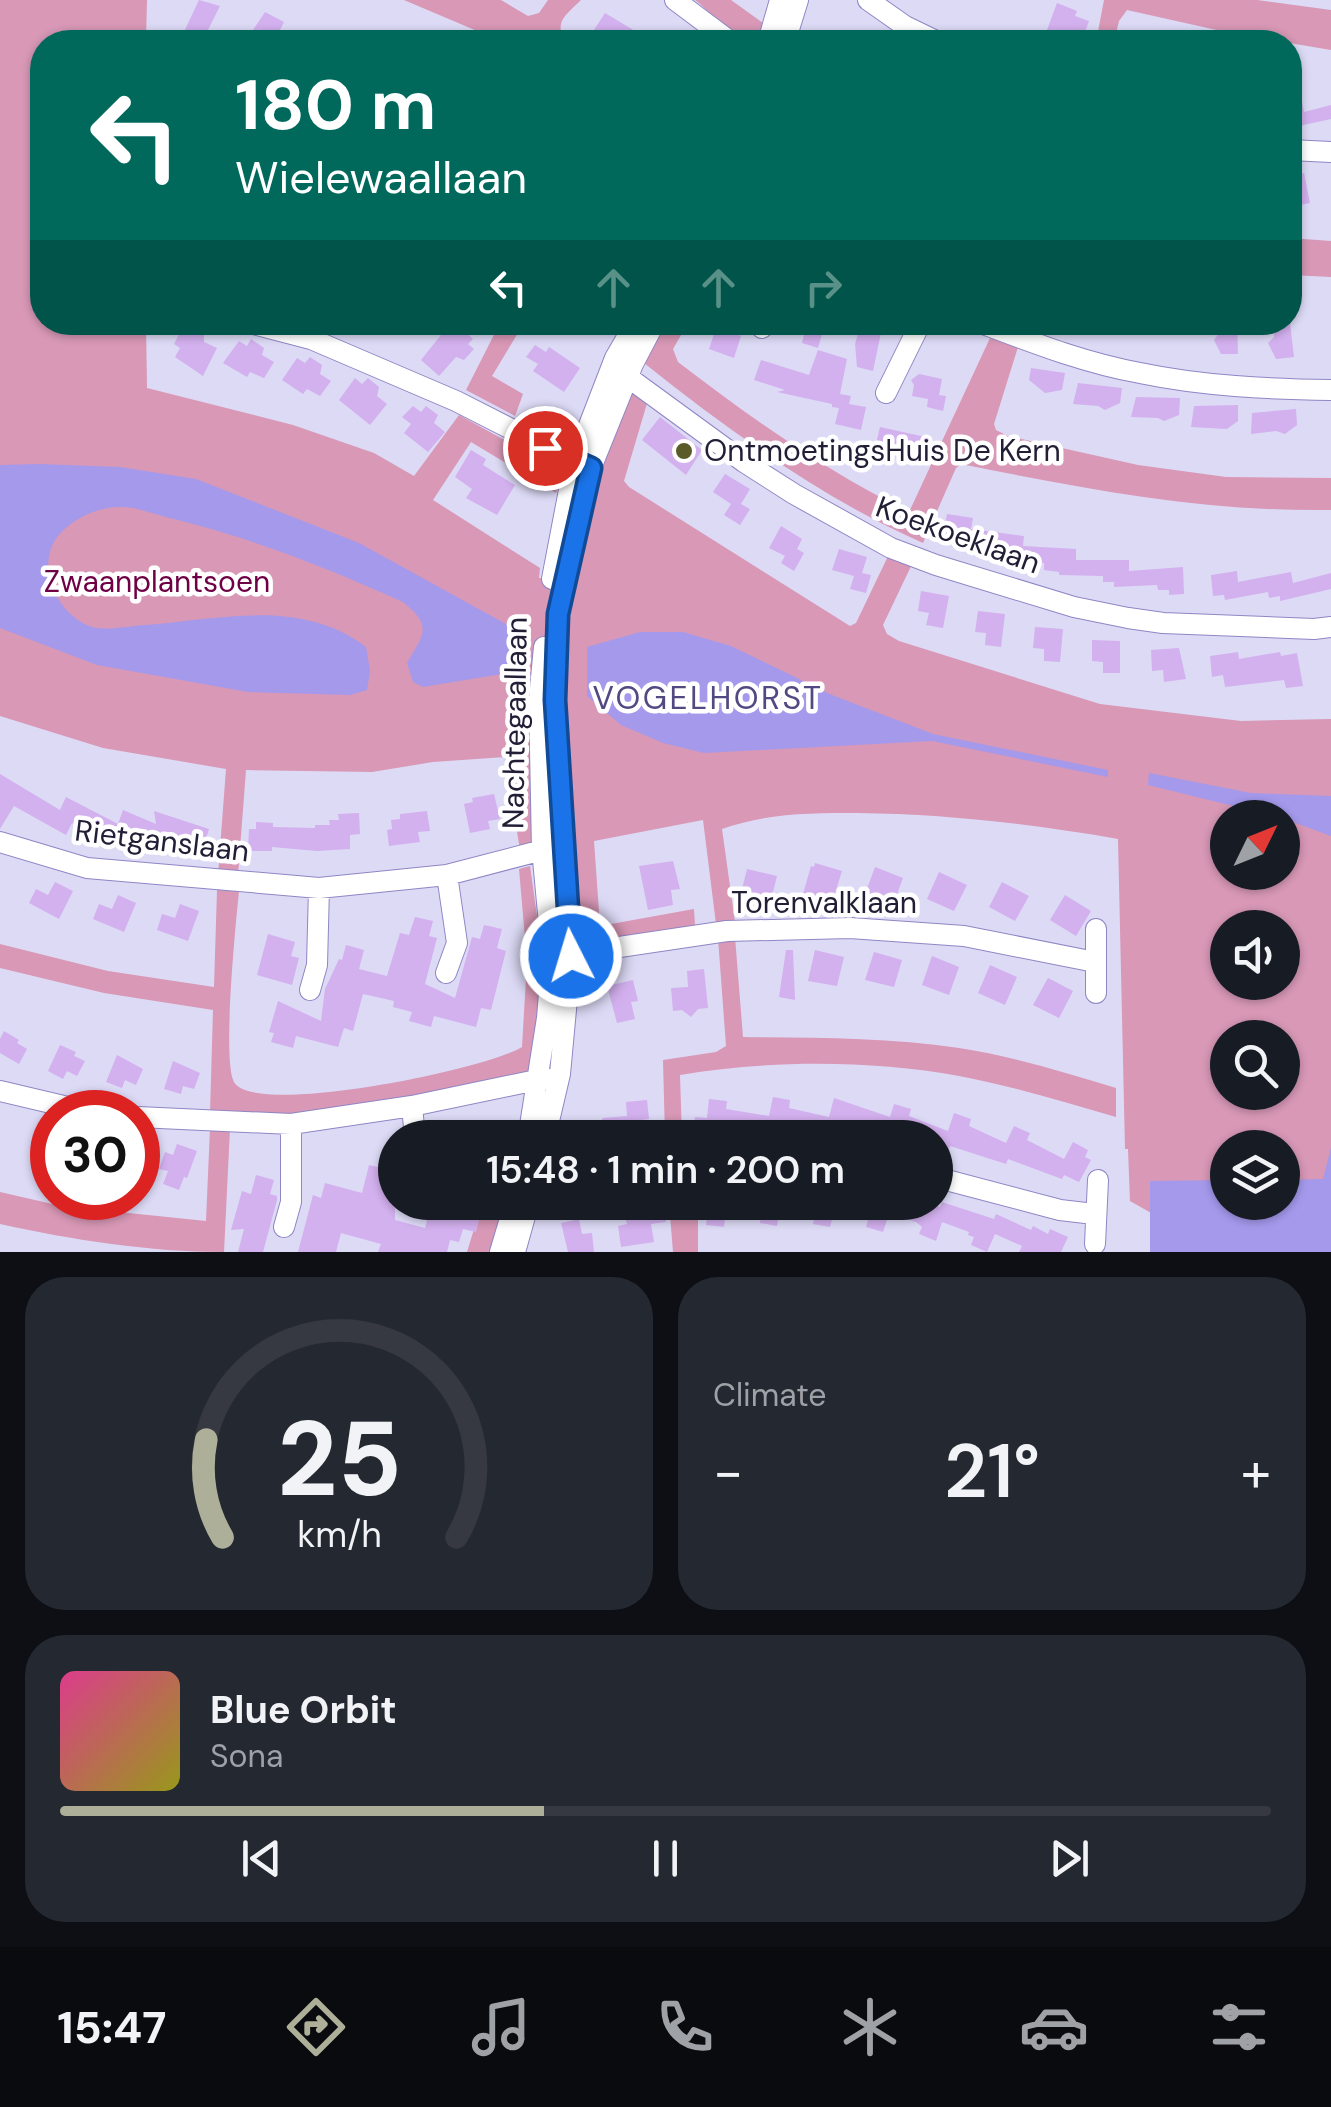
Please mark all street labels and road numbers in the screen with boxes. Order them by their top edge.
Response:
street label: Koekoeklaan [871,487,1046,582]
street label: Nachtegaallaan [493,616,536,830]
street label: Rietganslaan [73,810,251,871]
street label: Torenvalklaan [731,883,917,922]

